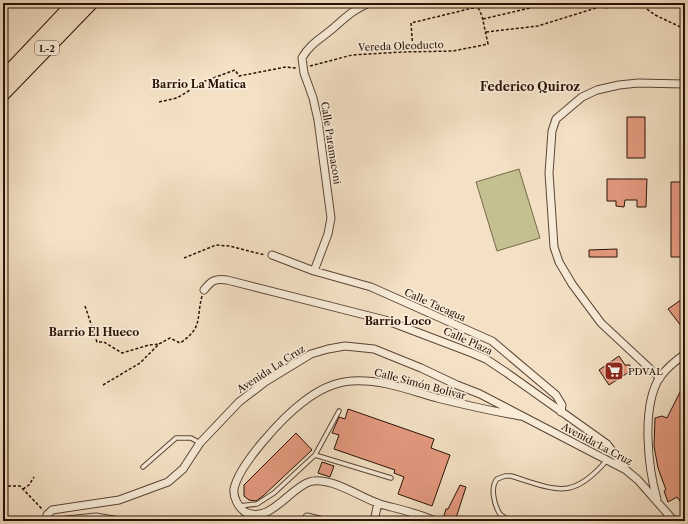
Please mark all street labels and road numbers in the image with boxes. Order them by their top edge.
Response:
street label: Vereda Oleoducto [357,38,444,54]
road number: L-2 [35,41,59,55]
street label: Calle Paramaconi [318,101,344,185]
street label: Calle Tacagua [402,286,468,325]
street label: Calle Plaza [441,324,495,358]
street label: Avenida La Cruz [234,342,307,396]
street label: Calle Simón Bolívar [373,366,468,403]
street label: Avenida La Cruz [558,419,635,468]

